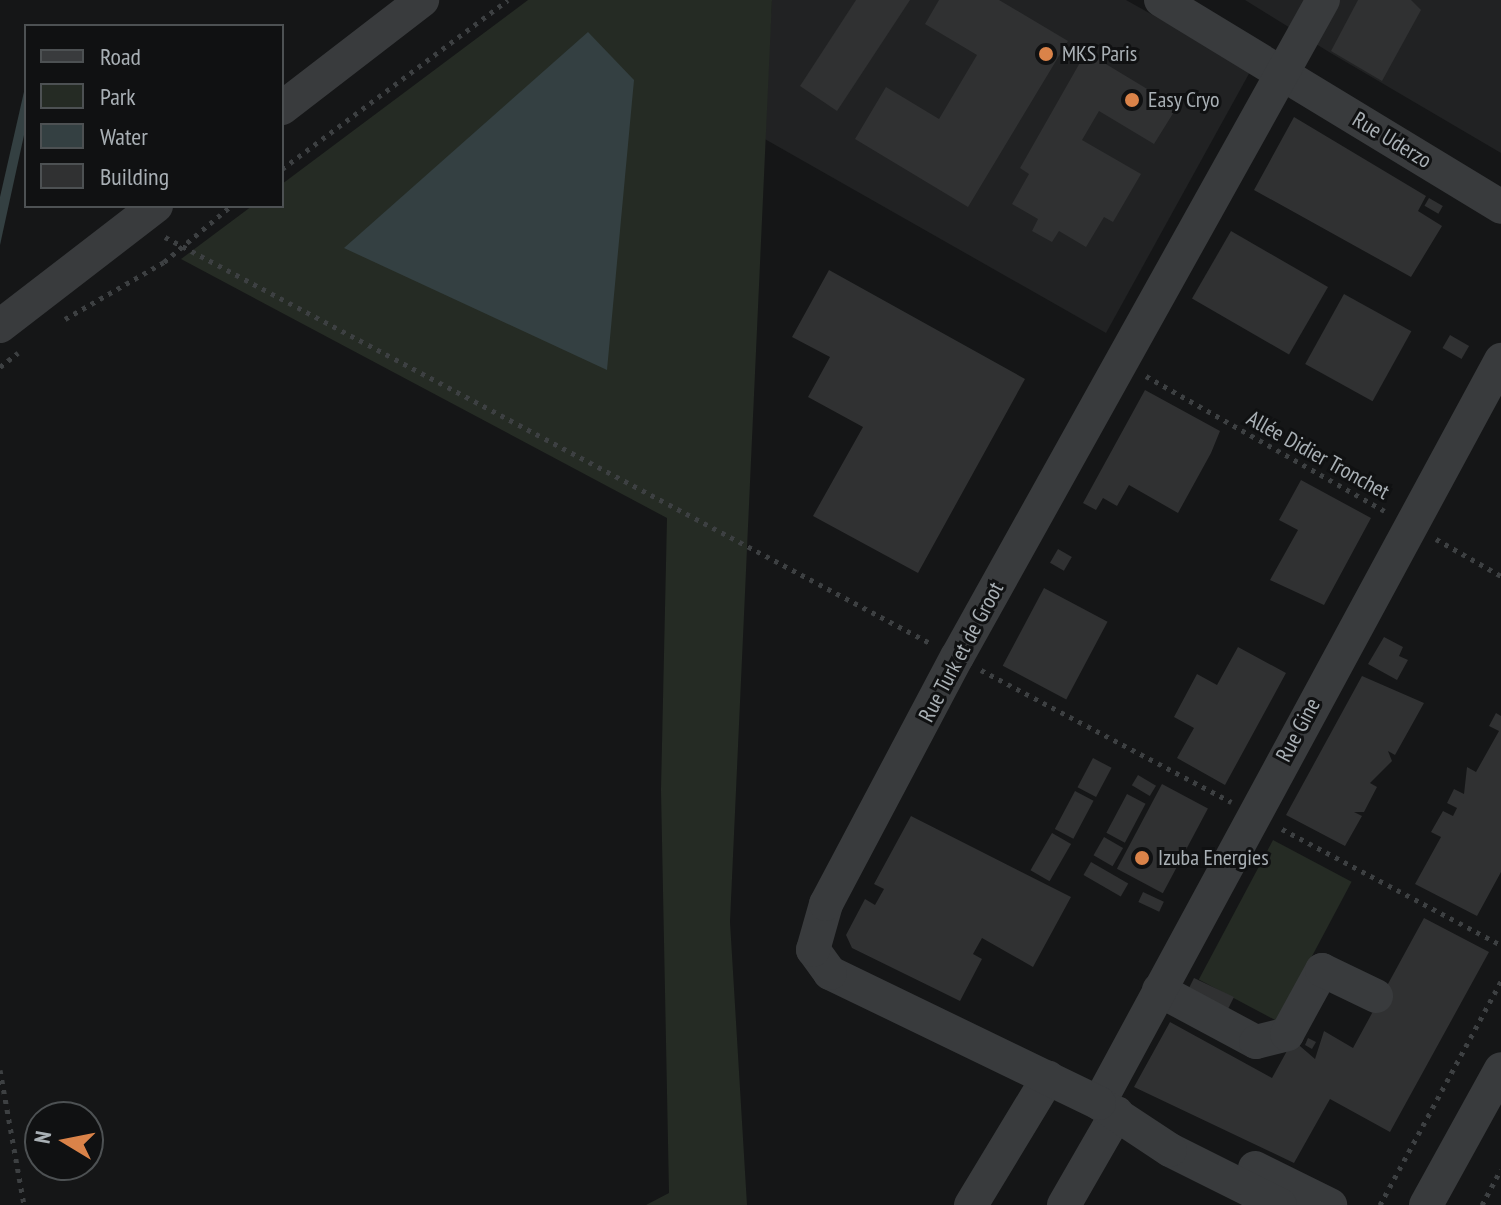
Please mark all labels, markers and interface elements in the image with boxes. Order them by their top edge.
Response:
legend [24,24,284,208]
text: Road [100,41,141,72]
place label: MKS Paris [1062,41,1137,67]
marker: MKS Paris [1037,45,1055,63]
text: Park [100,81,136,112]
place label: Easy Cryo [1148,87,1220,113]
marker: Easy Cryo [1123,91,1141,109]
street label: Rue Uderzo [1348,106,1436,174]
text: Water [100,121,148,152]
text: Building [100,161,169,192]
street label: Allée Didier Tronchet [1242,405,1394,505]
street label: Rue Turk et de Groot [913,577,1009,727]
street label: Rue Gine [1270,694,1326,766]
place label: Izuba Energies [1158,845,1269,871]
marker: Izuba Energies [1133,849,1151,867]
north arrow [24,1101,104,1181]
text: N [28,1129,57,1145]

